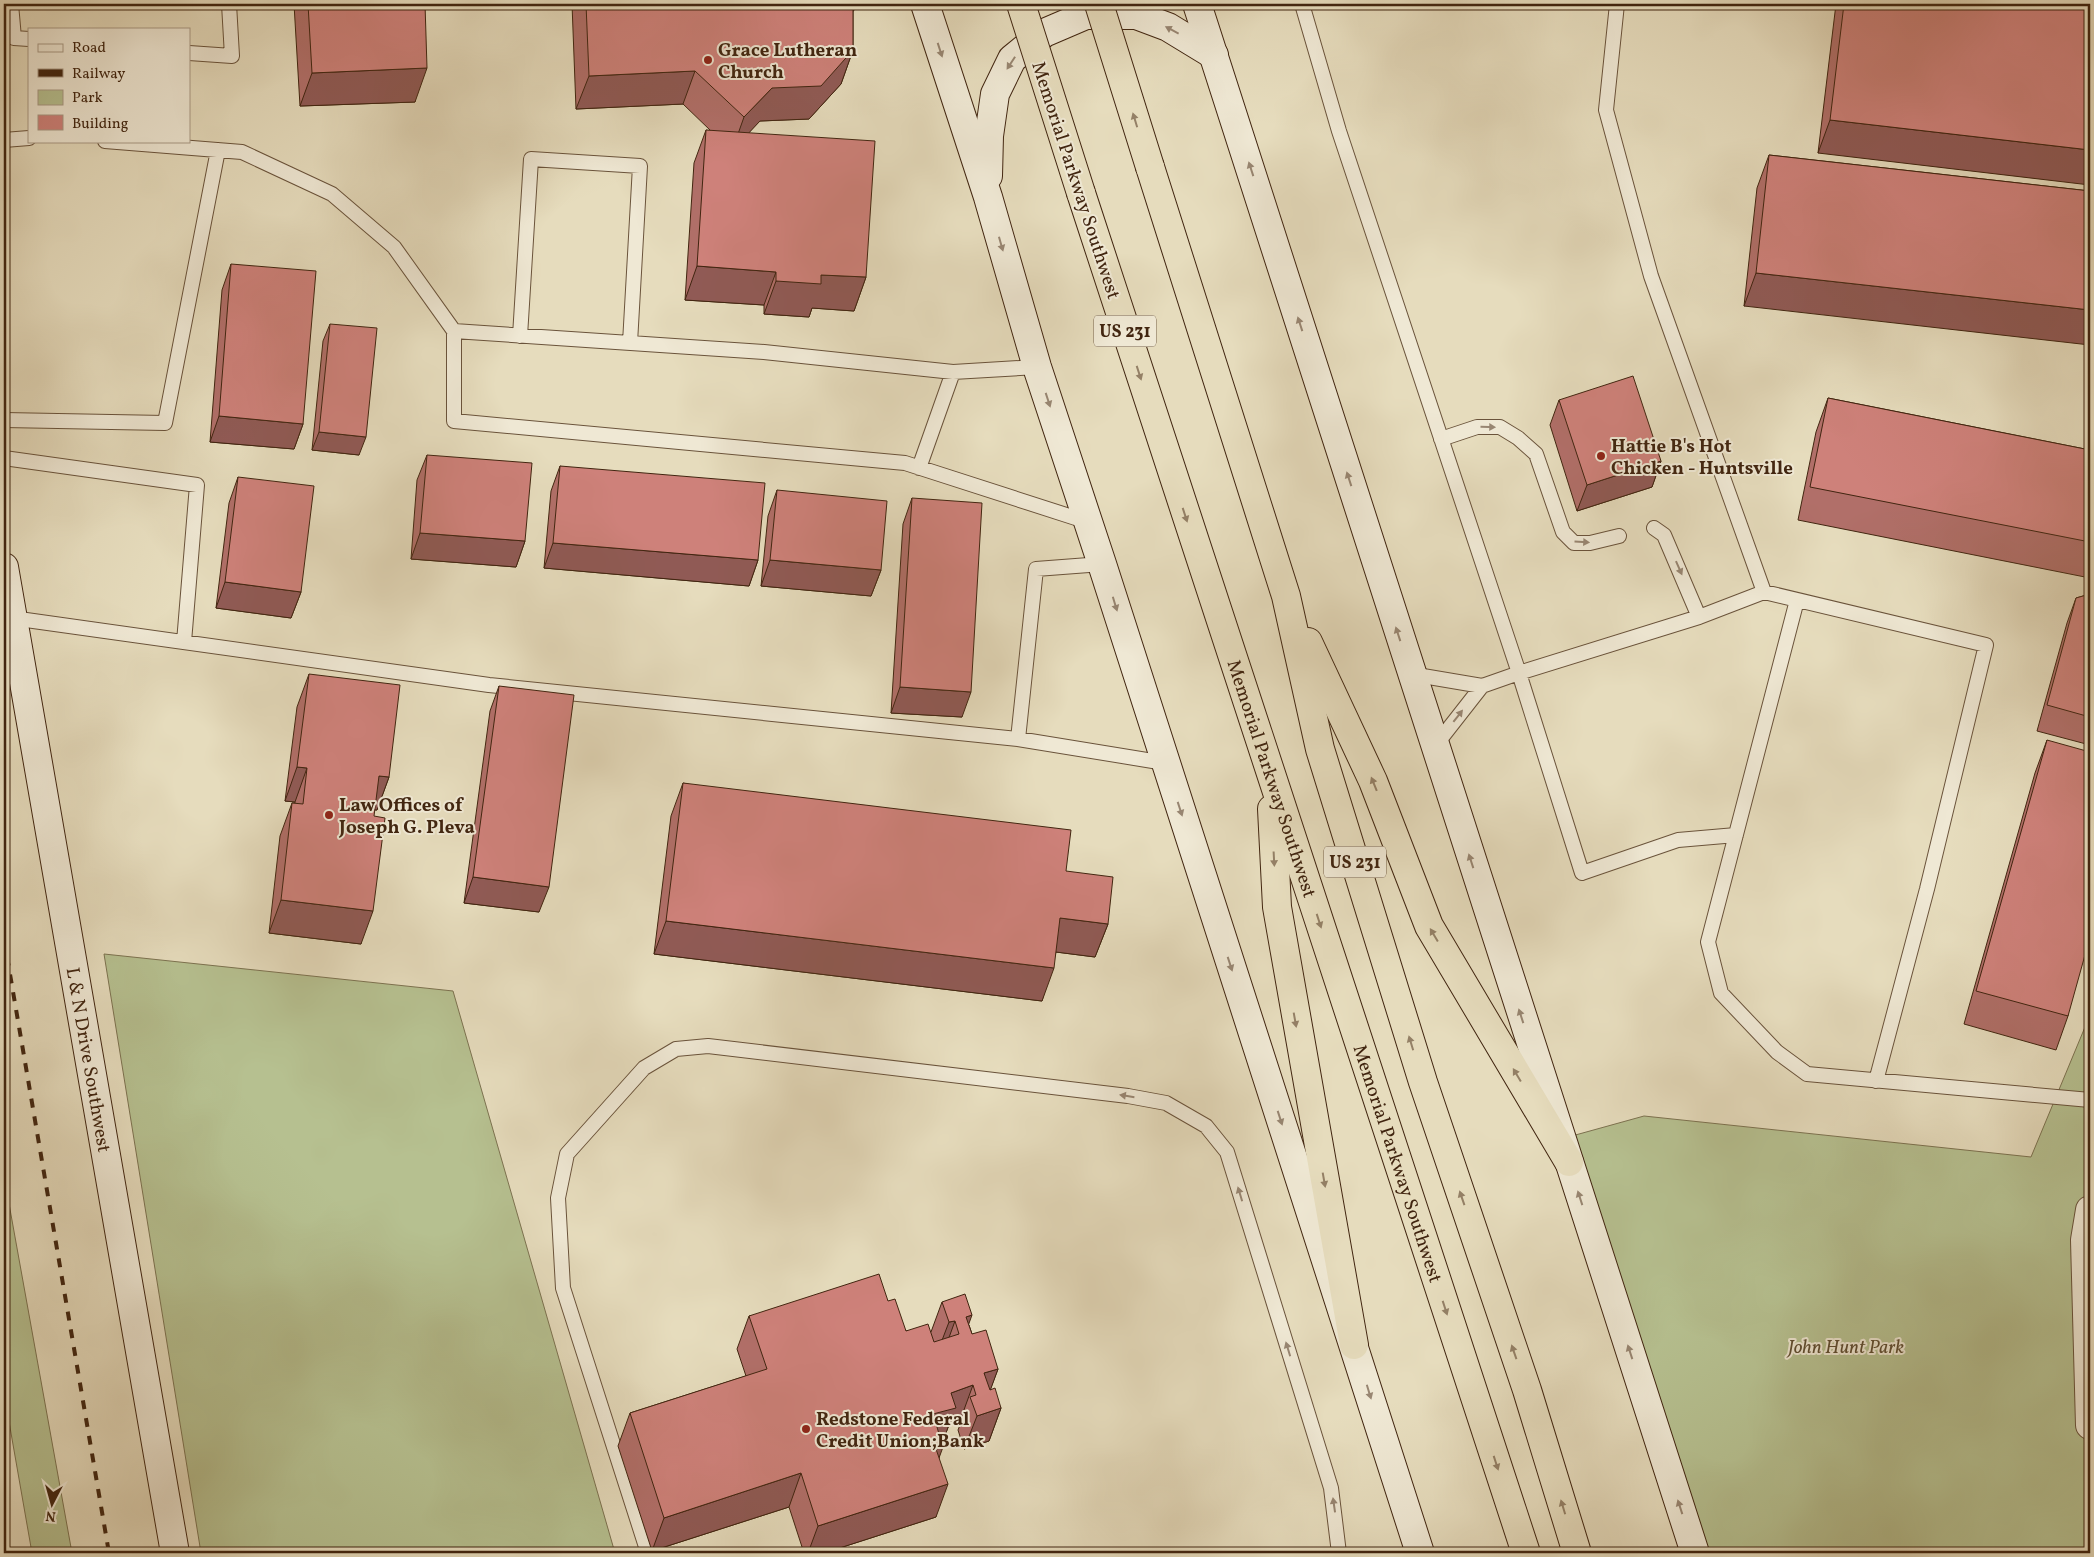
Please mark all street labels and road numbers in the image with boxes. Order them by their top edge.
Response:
street label: Memorial Parkway Southwest [1024,58,1126,303]
road number: US 231 [1094,316,1156,346]
street label: Memorial Parkway Southwest [1220,657,1322,902]
road number: US 231 [1324,846,1386,878]
street label: L & N Drive Southwest [59,965,116,1155]
street label: Memorial Parkway Southwest [1346,1042,1448,1287]

